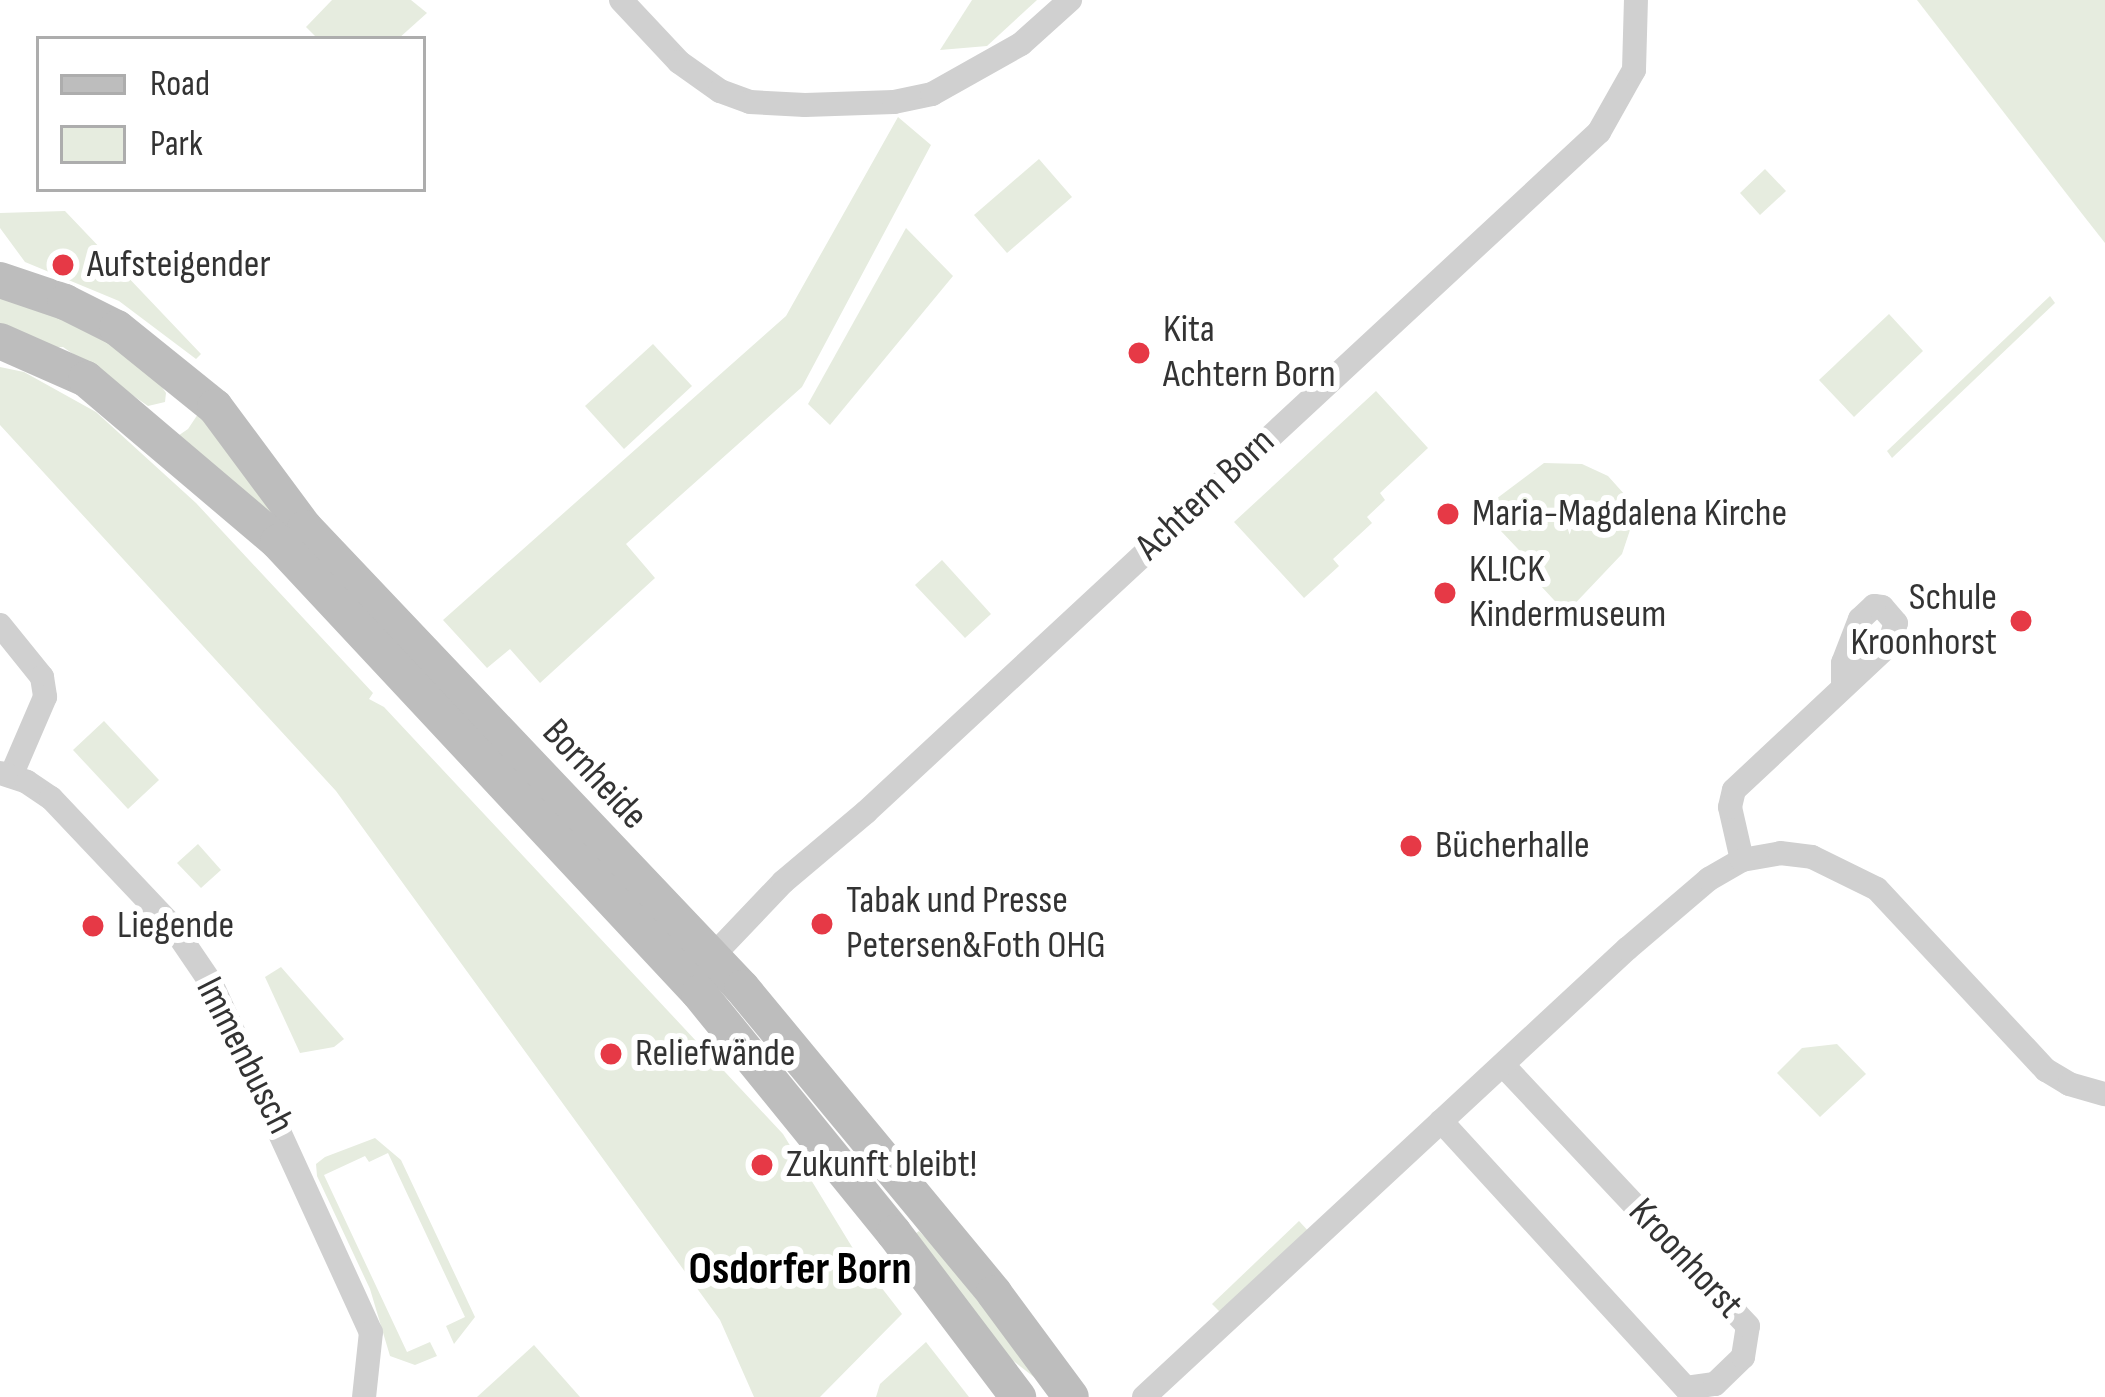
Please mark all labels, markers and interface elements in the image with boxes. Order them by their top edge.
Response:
legend [36,36,426,192]
text: Road [150,63,210,106]
text: Park [150,123,203,166]
place label: Aufsteigender [87,242,271,288]
marker: Aufsteigender [50,252,76,278]
place label: Kita Achtern Born [1163,308,1336,399]
marker: Kita Achtern Born [1126,340,1152,366]
street label: Achtern Born [1127,419,1285,571]
place label: Maria-Magdalena Kirche [1472,491,1787,537]
marker: Maria-Magdalena Kirche [1435,501,1461,527]
place label: KL!CK Kindermuseum [1469,548,1666,639]
place label: Schule Kroonhorst [1851,576,1997,667]
marker: KL!CK Kindermuseum [1432,580,1458,606]
marker: Schule Kroonhorst [2008,608,2034,634]
street label: Bornheide [532,710,656,840]
place label: Bücherhalle [1435,823,1590,869]
marker: Bücherhalle [1398,833,1424,859]
place label: Tabak und Presse Petersen&Foth OHG [846,879,1106,970]
place label: Liegende [117,903,234,949]
marker: Tabak und Presse Petersen&Foth OHG [809,911,835,937]
marker: Liegende [80,913,106,939]
street label: Immenbusch [185,970,303,1142]
place label: Reliefwände [635,1031,796,1077]
marker: Reliefwände [598,1041,624,1067]
place label: Zukunft bleibt! [786,1142,977,1188]
marker: Zukunft bleibt! [749,1152,775,1178]
street label: Kroonhorst [1618,1189,1752,1329]
district label: Osdorfer Born [689,1243,911,1297]

